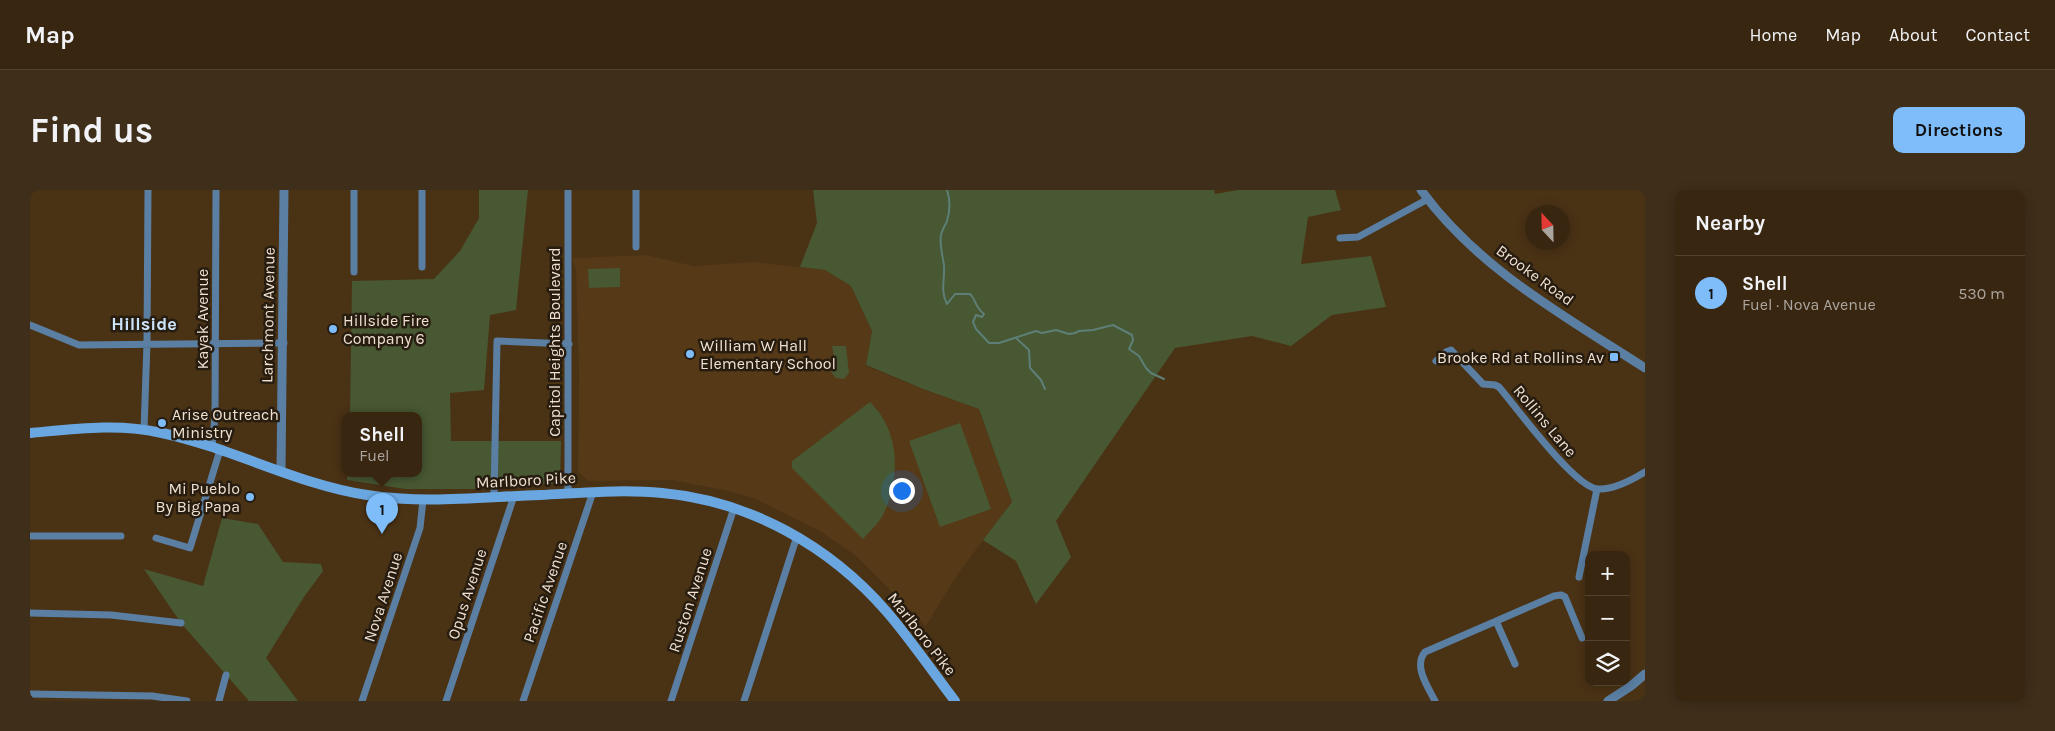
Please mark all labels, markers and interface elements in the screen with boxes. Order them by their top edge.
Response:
text: Map [25,21,75,49]
text: Home [1749,24,1797,46]
text: Map [1825,24,1861,46]
text: About [1889,24,1938,46]
text: Contact [1966,24,2030,46]
button: Directions [1893,107,2025,153]
text: Find us [30,110,153,151]
north arrow [1525,205,1570,250]
text: Nearby [1695,211,1765,235]
street label: Brooke Road [1493,241,1577,309]
street label: Larchmont Avenue [257,247,279,383]
street label: Capitol Heights Boulevard [545,247,564,437]
street label: Kayak Avenue [193,269,212,369]
text: Shell [1742,273,1788,295]
text: 1 [1708,284,1714,303]
text: 530 m [1958,284,2005,303]
text: Fuel · Nova Avenue [1742,295,1876,314]
place label: Hillside Fire Company 6 [343,311,429,348]
district label: Hillside [111,313,177,335]
marker: Hillside Fire Company 6 [327,323,339,335]
place label: William W Hall Elementary School [700,336,836,373]
marker: William W Hall Elementary School [684,348,696,360]
place label: Brooke Rd at Rollins Av [1437,348,1604,367]
marker: Brooke Rd at Rollins Av [1608,351,1620,363]
street label: Rollins Lane [1509,381,1581,461]
place label: Arise Outreach Ministry [172,405,279,442]
popup [342,412,422,477]
marker: Arise Outreach Ministry [156,417,168,429]
text: Shell [359,424,405,446]
text: Fuel [359,446,390,465]
street label: Marlboro Pike [476,468,576,492]
your location [889,478,915,504]
place label: Mi Pueblo By Big Papa [155,479,240,516]
marker: Mi Pueblo By Big Papa [244,491,256,503]
pin: 1 [366,493,398,534]
street label: Pacific Avenue [519,539,571,645]
street label: Ruston Avenue [664,545,716,655]
street label: Opus Avenue [443,546,491,642]
street label: Nova Avenue [360,550,406,644]
map controls [1585,551,1630,686]
button: + [1585,551,1630,596]
street label: Marlboro Pike [884,589,960,679]
button: − [1585,596,1630,641]
button: layers [1585,641,1630,686]

